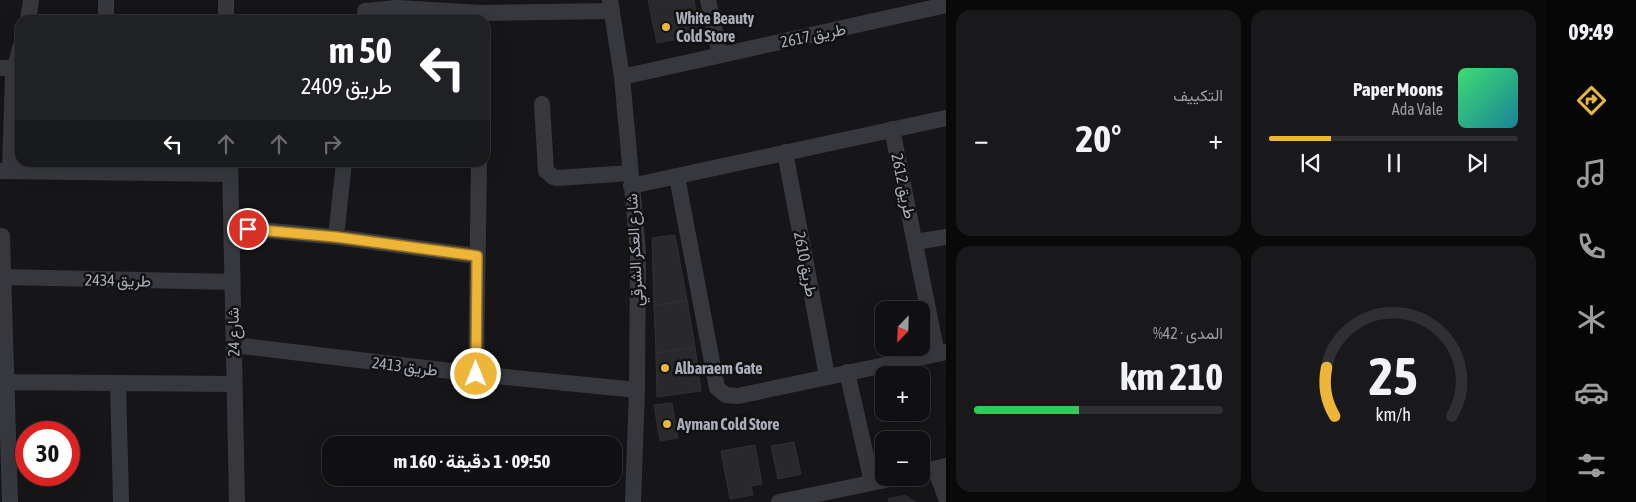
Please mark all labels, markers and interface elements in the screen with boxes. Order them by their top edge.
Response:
place label: White Beauty Cold Store [675,9,755,45]
street label: طريق 2617 [779,19,848,53]
text: 09:49 [1568,19,1614,45]
marker: White Beauty Cold Store [660,21,672,33]
text: 50 m [329,30,392,70]
icon: left [410,35,475,100]
text: طريق 2409 [301,73,392,99]
text: Paper Moons [1353,78,1443,100]
icon: directions [1574,83,1609,118]
text: التكييف [1173,86,1223,104]
text: Ada Vale [1392,100,1443,118]
text: 20° [1075,117,1122,160]
text: − [974,123,989,155]
text: + [1208,123,1223,155]
icon: left [159,130,187,158]
icon: ahead [212,130,240,158]
icon: ahead [265,130,293,158]
icon: right [318,130,346,158]
icon: previous [1297,149,1325,177]
icon: pause [1380,149,1408,177]
icon: next [1463,149,1491,177]
street label: طريق 2612 [886,152,920,221]
icon: music [1574,156,1609,191]
street label: شارع العكر الشرقي [622,193,651,307]
pin [227,208,269,250]
icon: arrive [234,215,262,243]
icon: phone [1574,229,1609,264]
street label: طريق 2610 [789,230,821,299]
street label: طريق 2434 [85,270,151,292]
north arrow [875,301,930,356]
map controls [875,301,930,486]
icon: climate [1574,302,1609,337]
street label: شارع 24 [224,307,245,357]
text: المدى · 42% [1153,324,1223,342]
text: 25 [1369,346,1418,406]
position arrow [449,347,501,399]
street label: طريق 2413 [371,353,439,381]
text: 210 km [1120,355,1223,398]
place label: Albaraem Gate [674,359,763,377]
marker: Albaraem Gate [659,362,671,374]
button: + [875,366,930,421]
icon: car [1574,375,1609,410]
text: km/h [1376,404,1411,425]
place label: Ayman Cold Store [676,415,780,433]
marker: Ayman Cold Store [661,418,673,430]
speed limit sign: 30 [15,421,80,486]
button: − [875,431,930,486]
icon: filters [1574,448,1609,483]
text: 09:50 · 1 دقيقة · 160 m [393,450,551,472]

